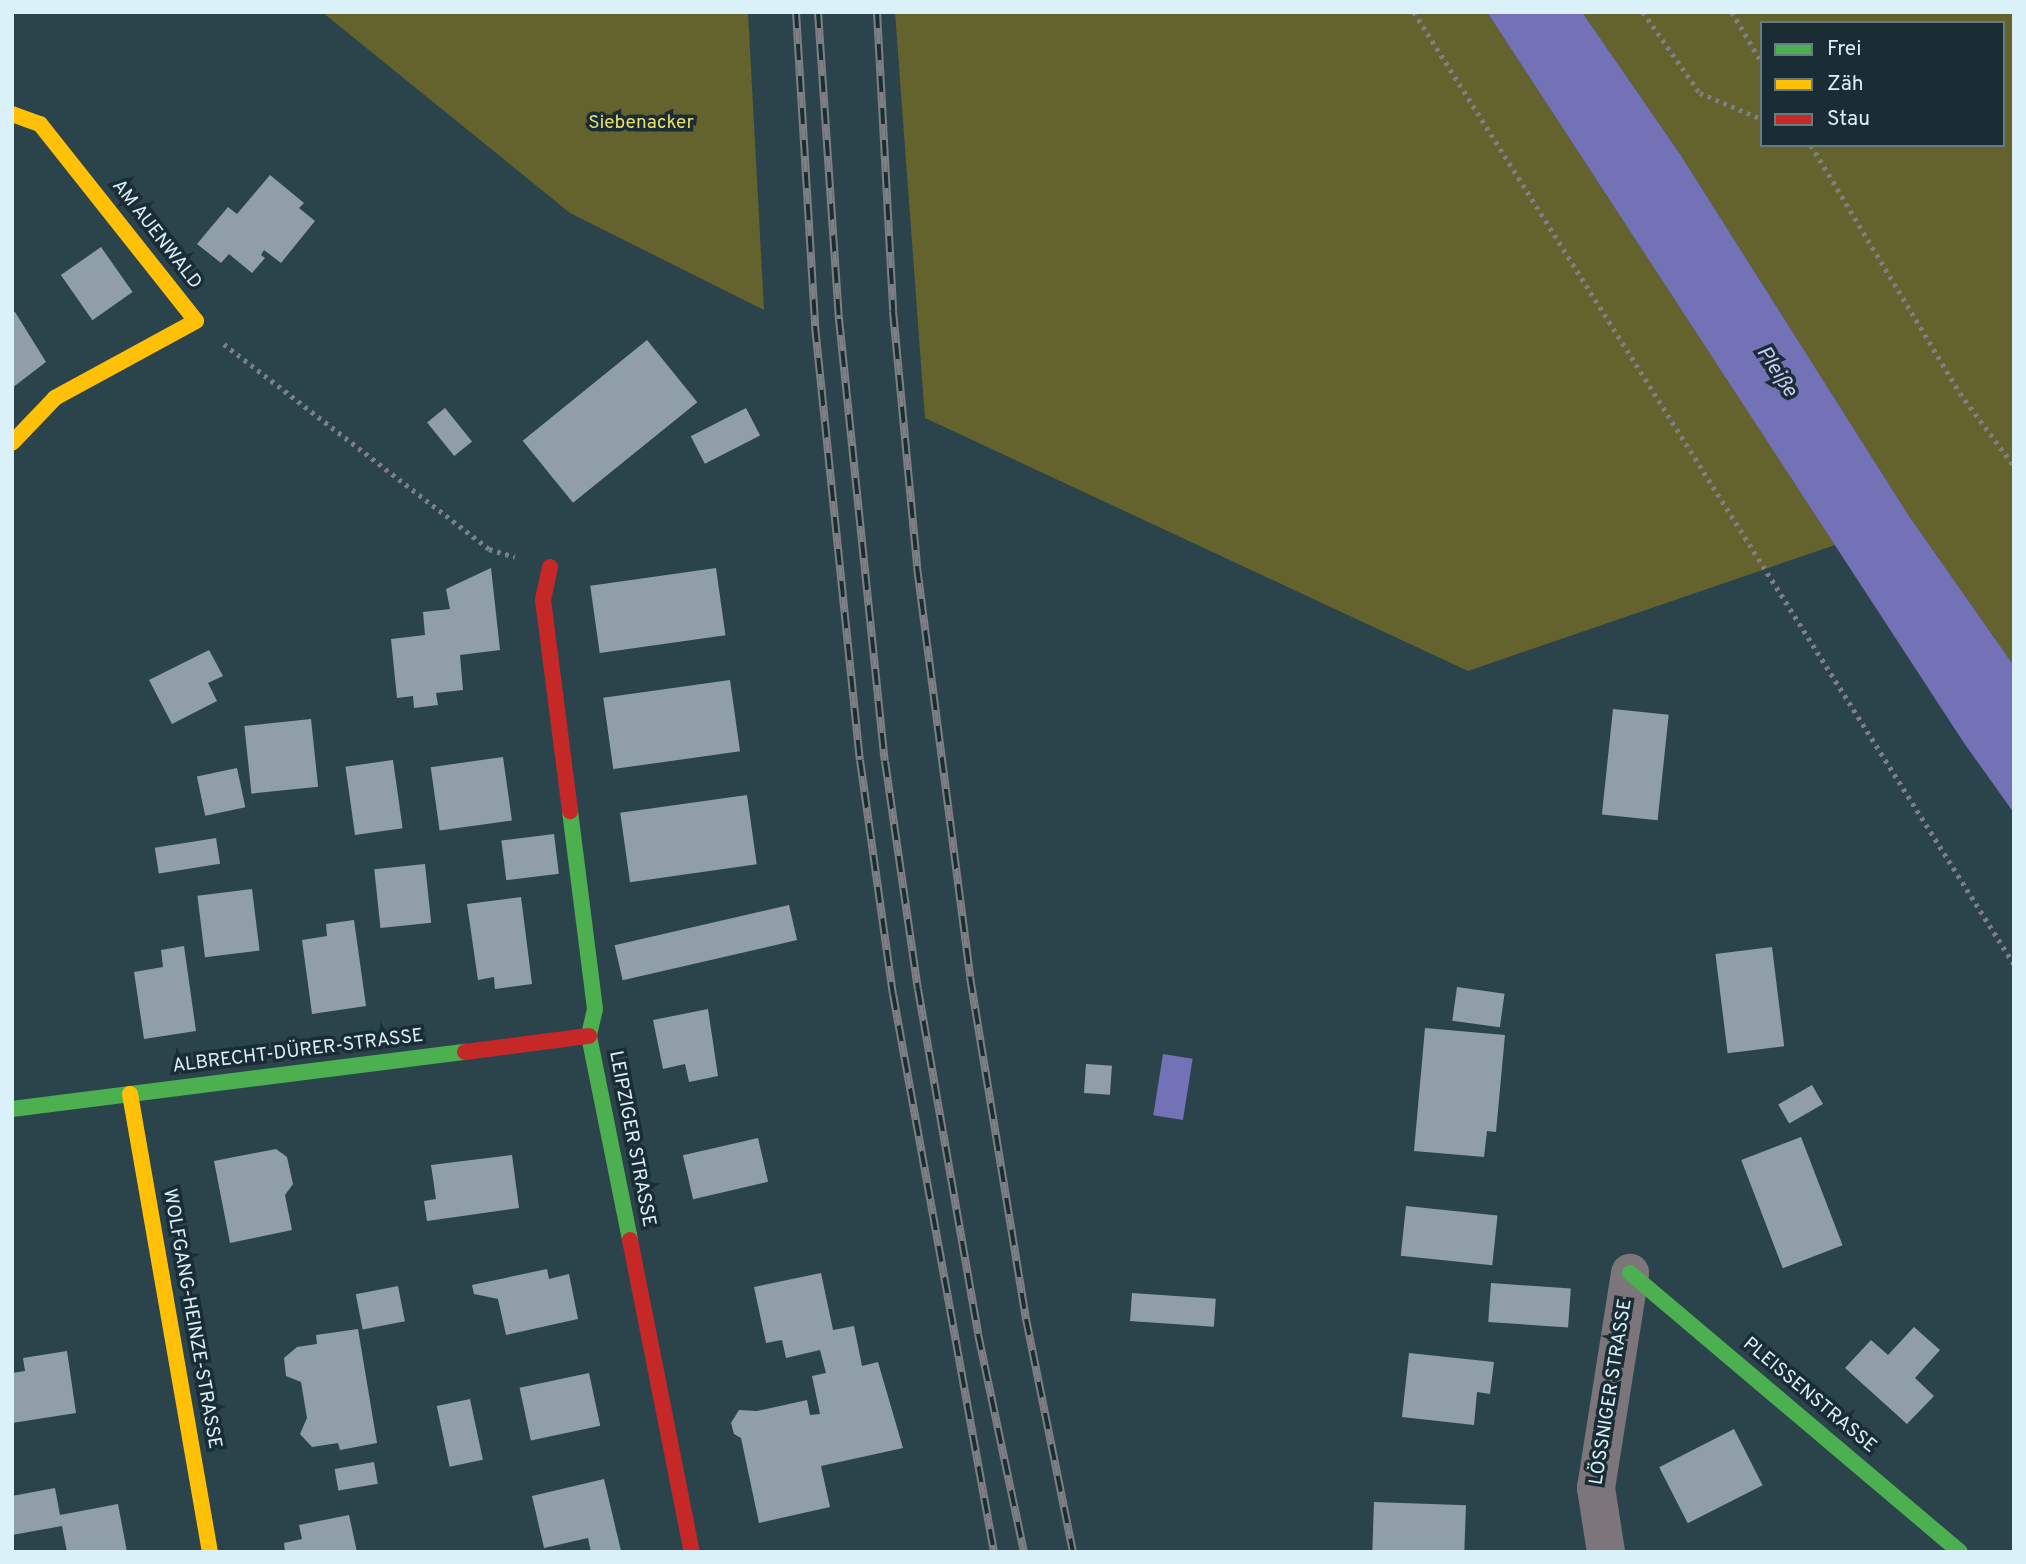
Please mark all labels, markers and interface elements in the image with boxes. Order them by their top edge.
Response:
legend [1760,21,2005,147]
text: Frei [1827,36,1862,63]
text: Zäh [1827,71,1864,98]
text: Stau [1827,106,1870,133]
park label: Siebenacker [588,113,694,135]
street label: AM AUENWALD [106,175,206,295]
water label: Pleiße [1750,342,1802,402]
street label: ALBRECHT-DÜRER-STRASSE [171,1025,425,1079]
street label: LEIPZIGER STRASSE [603,1049,659,1229]
street label: WOLFGANG-HEINZE-STRASSE [157,1187,225,1451]
street label: LÖSSNIGER STRASSE [1586,1297,1638,1487]
street label: PLEISSENSTRASSE [1738,1333,1880,1459]

